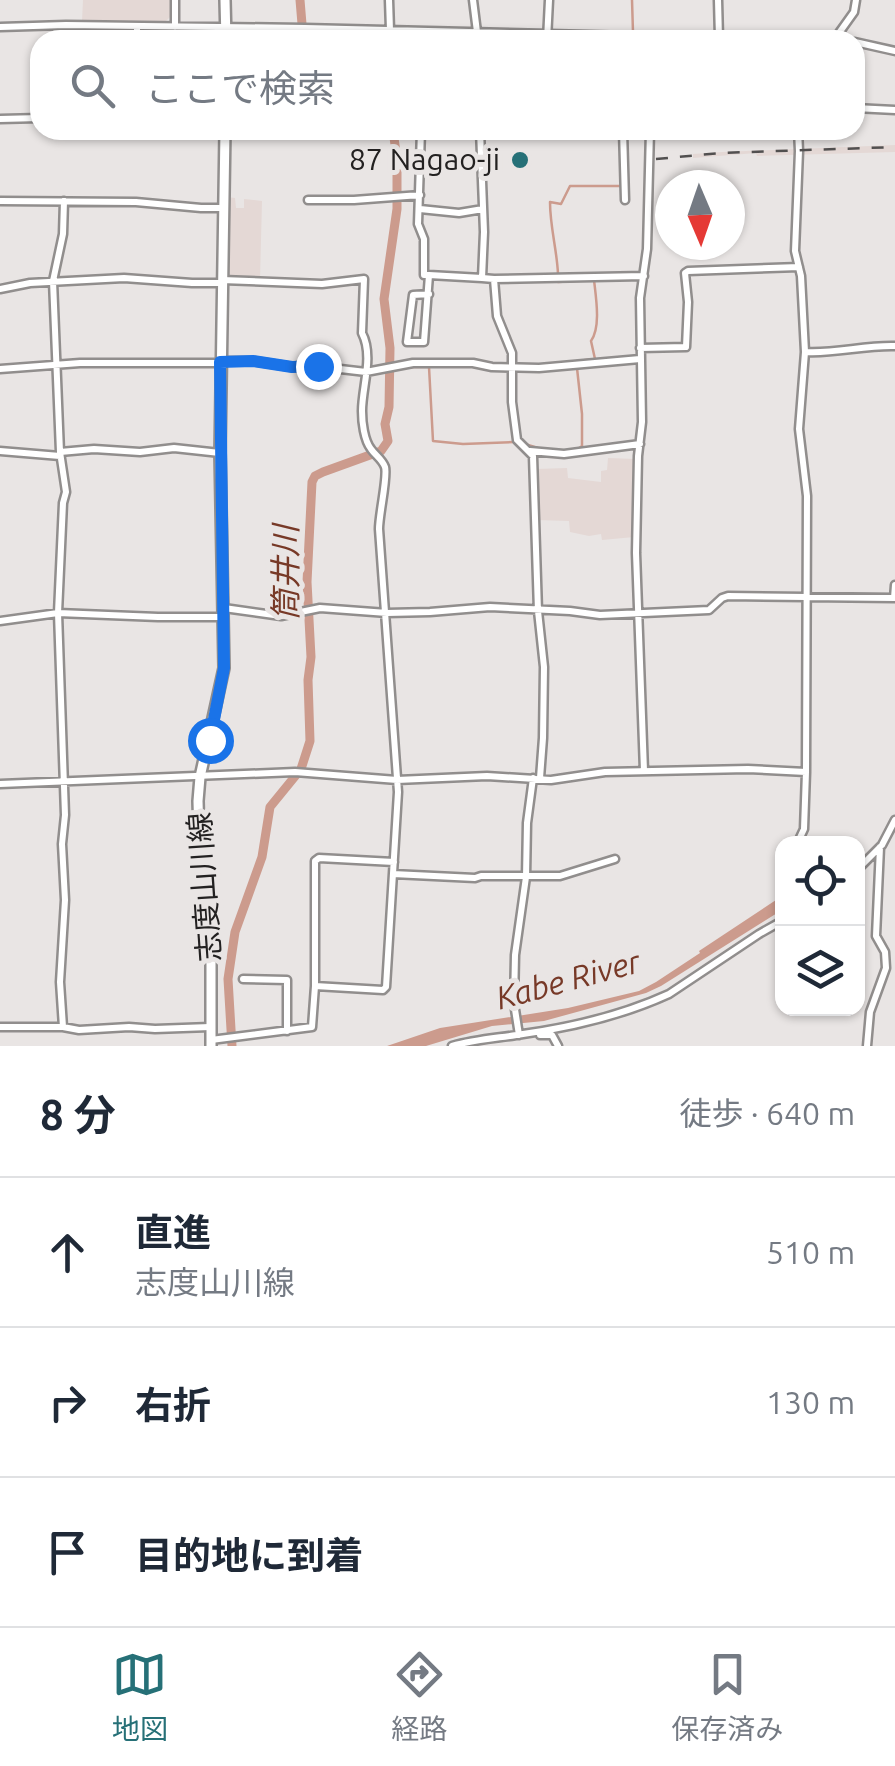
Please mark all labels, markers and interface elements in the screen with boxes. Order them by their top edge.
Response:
search box [30,30,865,140]
icon: search [65,58,120,113]
text: ここで検索 [145,67,335,109]
place label: 87 Nagao-ji [349,142,500,176]
marker: 87 Nagao-ji [509,149,531,171]
north arrow [655,170,745,260]
route end [296,344,342,390]
water label: 筒井川 [267,522,303,621]
route start [188,718,234,764]
street label: 志度山川線 [182,811,226,963]
map controls [775,836,865,1016]
button: locate [775,836,865,926]
button: layers [775,926,865,1016]
water label: Kabe River [492,942,645,1016]
text: 8 分 [40,1091,116,1138]
text: 徒歩 · 640 m [679,1095,855,1131]
text: 直進 [135,1211,211,1253]
icon: ahead [40,1225,95,1280]
text: 510 m [766,1234,855,1270]
text: 志度山川線 [135,1264,295,1300]
icon: right [40,1375,95,1430]
text: 右折 [135,1384,211,1426]
text: 130 m [766,1384,855,1420]
icon: arrive [40,1525,95,1580]
text: 目的地に到着 [135,1534,363,1576]
tab: 地図 [112,1647,168,1747]
tab: 経路 [391,1647,447,1747]
tab: 保存済み [671,1647,783,1747]

